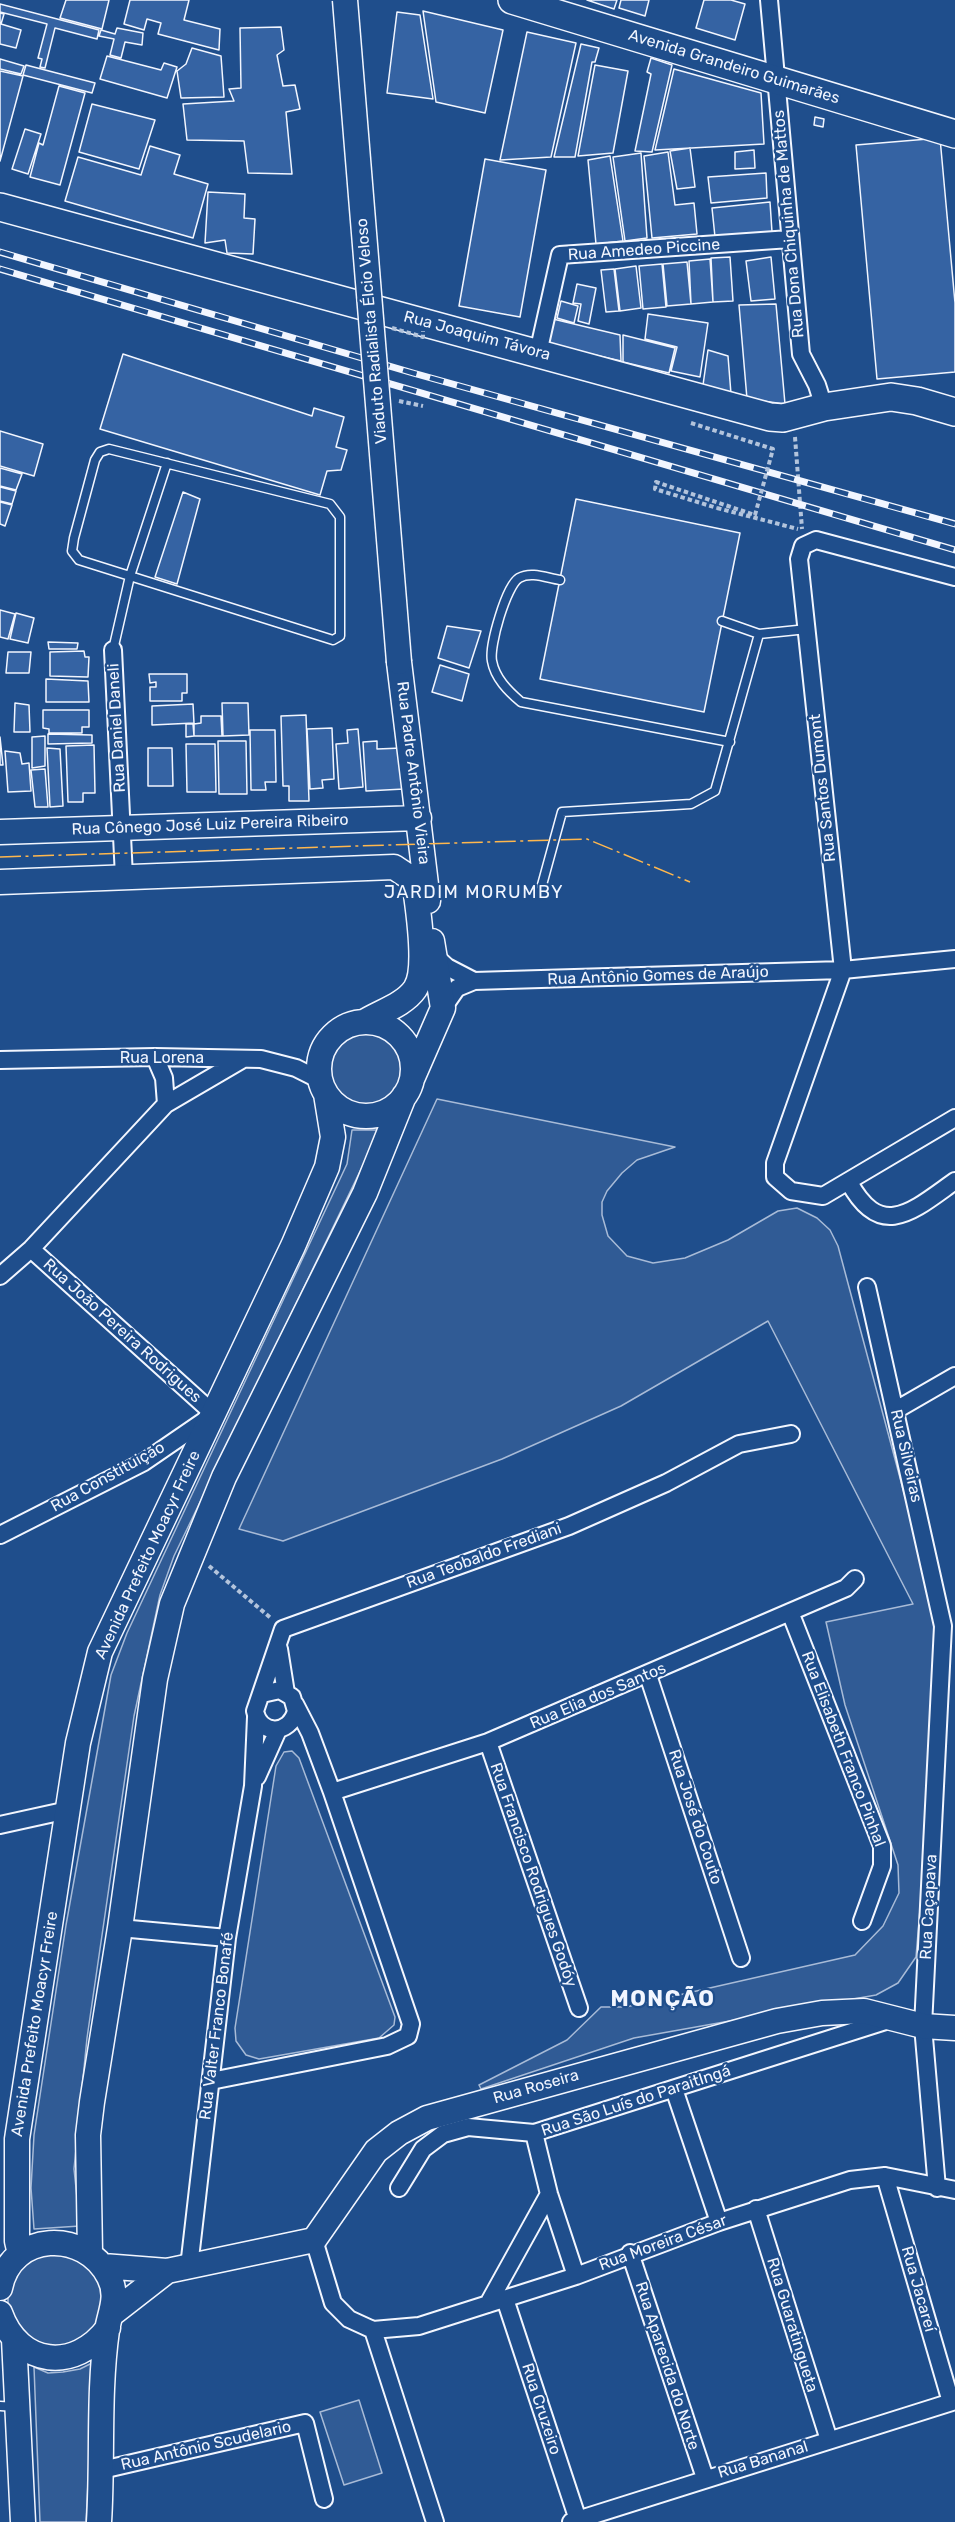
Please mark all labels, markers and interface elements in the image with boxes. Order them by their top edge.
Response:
street label: Avenida Grandeiro Guimarães [626,26,842,108]
street label: Rua Dona Chiquinha de Mattos [769,109,809,339]
street label: Viaduto Radialista Élcio Veloso [353,217,391,445]
street label: Rua Amedeo Piccine [567,235,721,265]
street label: Rua Joaquim Távora [401,307,553,365]
street label: Rua Daniel Daneli [104,663,130,793]
street label: Rua Padre Antônio Vieira [392,680,434,866]
street label: Rua Santos Dumont [806,713,840,863]
street label: Rua Cônego José Luiz Pereira Ribeiro [71,811,349,839]
district label: JARDIM MORUMBY [384,882,564,904]
street label: Rua Antônio Gomes de Araújo [547,963,769,989]
street label: Rua Lorena [120,1048,204,1068]
street label: Rua João Pereira Rodrigues [39,1255,205,1407]
street label: Rua Silveiras [886,1408,926,1504]
street label: Rua Constituição [48,1438,168,1516]
street label: Avenida Prefeito Moacyr Freire [91,1448,205,1662]
street label: Rua Teobaldo Frediani [404,1519,564,1593]
street label: Rua Elisabeth Franco Pinhal [797,1649,889,1849]
street label: Rua Elia dos Santos [527,1659,669,1733]
street label: Rua José do Couto [664,1747,726,1887]
street label: Rua Francisco Rodrigues Godóy [486,1760,580,1990]
street label: Rua Caçapava [917,1854,941,1960]
street label: Avenida Prefeito Moacyr Freire [8,1910,62,2138]
street label: Rua Valter Franco Bonafé [196,1931,238,2121]
district label: MONÇÃO [610,1987,716,2013]
street label: Rua São Luís do ParaitIngá [539,2061,733,2141]
street label: Rua Roseira [491,2066,581,2108]
street label: Rua Moreira César [596,2211,730,2275]
street label: Rua Jacareí [897,2244,939,2334]
street label: Rua Guaratingueta [762,2255,822,2395]
street label: Rua Aparecida do Norte [631,2279,703,2453]
street label: Rua Cruzeiro [517,2361,565,2457]
street label: Rua Antônio Scudelario [119,2417,293,2475]
street label: Rua Bananal [716,2437,810,2483]

